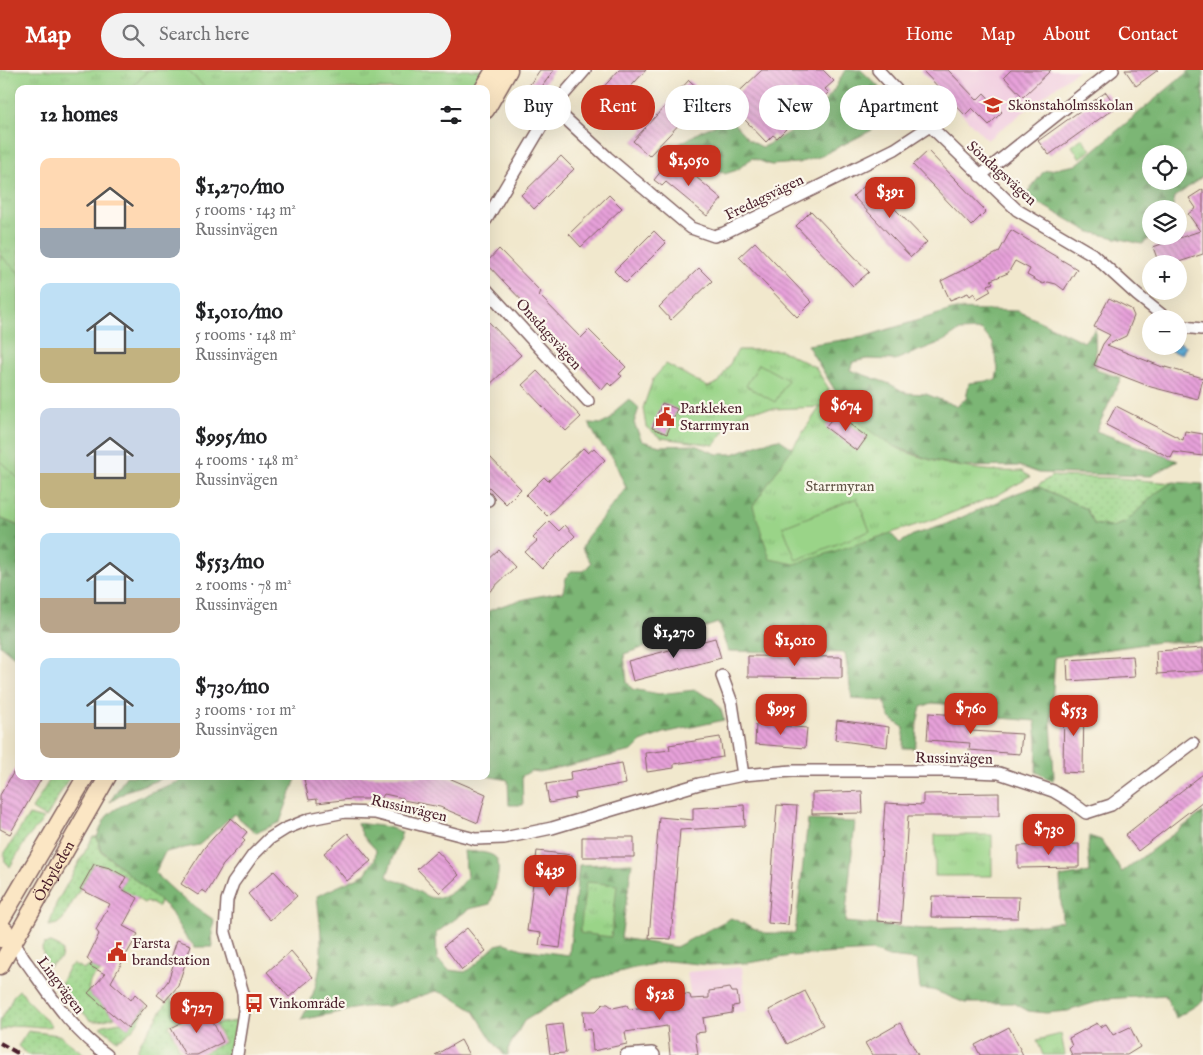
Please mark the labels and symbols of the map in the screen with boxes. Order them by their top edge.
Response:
school or university icon: Skönstaholmsskolan [982,94,1004,116]
place label: Skönstaholmsskolan [1008,96,1133,115]
street label: Söndagsvägen [963,137,1041,210]
pin: $1,050 [648,144,730,187]
street label: Fredagsvägen [722,170,807,225]
pin: $391 [860,176,920,219]
street label: Onsdagsvägen [512,295,586,374]
pin: $674 [816,390,876,432]
place label: Parkleken Starrmyran [680,399,749,435]
public building icon: Parkleken Starrmyran [654,406,676,428]
park label: Starrmyran [805,477,875,496]
pin: $1,270 [633,616,715,659]
pin: $1,010 [754,624,836,667]
pin: $760 [941,692,1001,735]
pin: $995 [751,694,811,736]
pin: $553 [1044,694,1104,737]
street label: Russinvägen [915,748,993,769]
street label: Russinvägen [369,791,449,826]
pin: $730 [1019,814,1079,856]
street label: Örbyleden [30,838,79,905]
pin: $439 [520,854,580,897]
place label: Farsta brandstation [132,934,210,970]
public building icon: Farsta brandstation [106,941,128,963]
street label: Lingvägen [33,953,88,1018]
pin: $528 [630,978,690,1021]
pin: $727 [167,992,227,1034]
bus stop icon: Vinkområde [243,992,265,1014]
place label: Vinkområde [268,994,345,1013]

